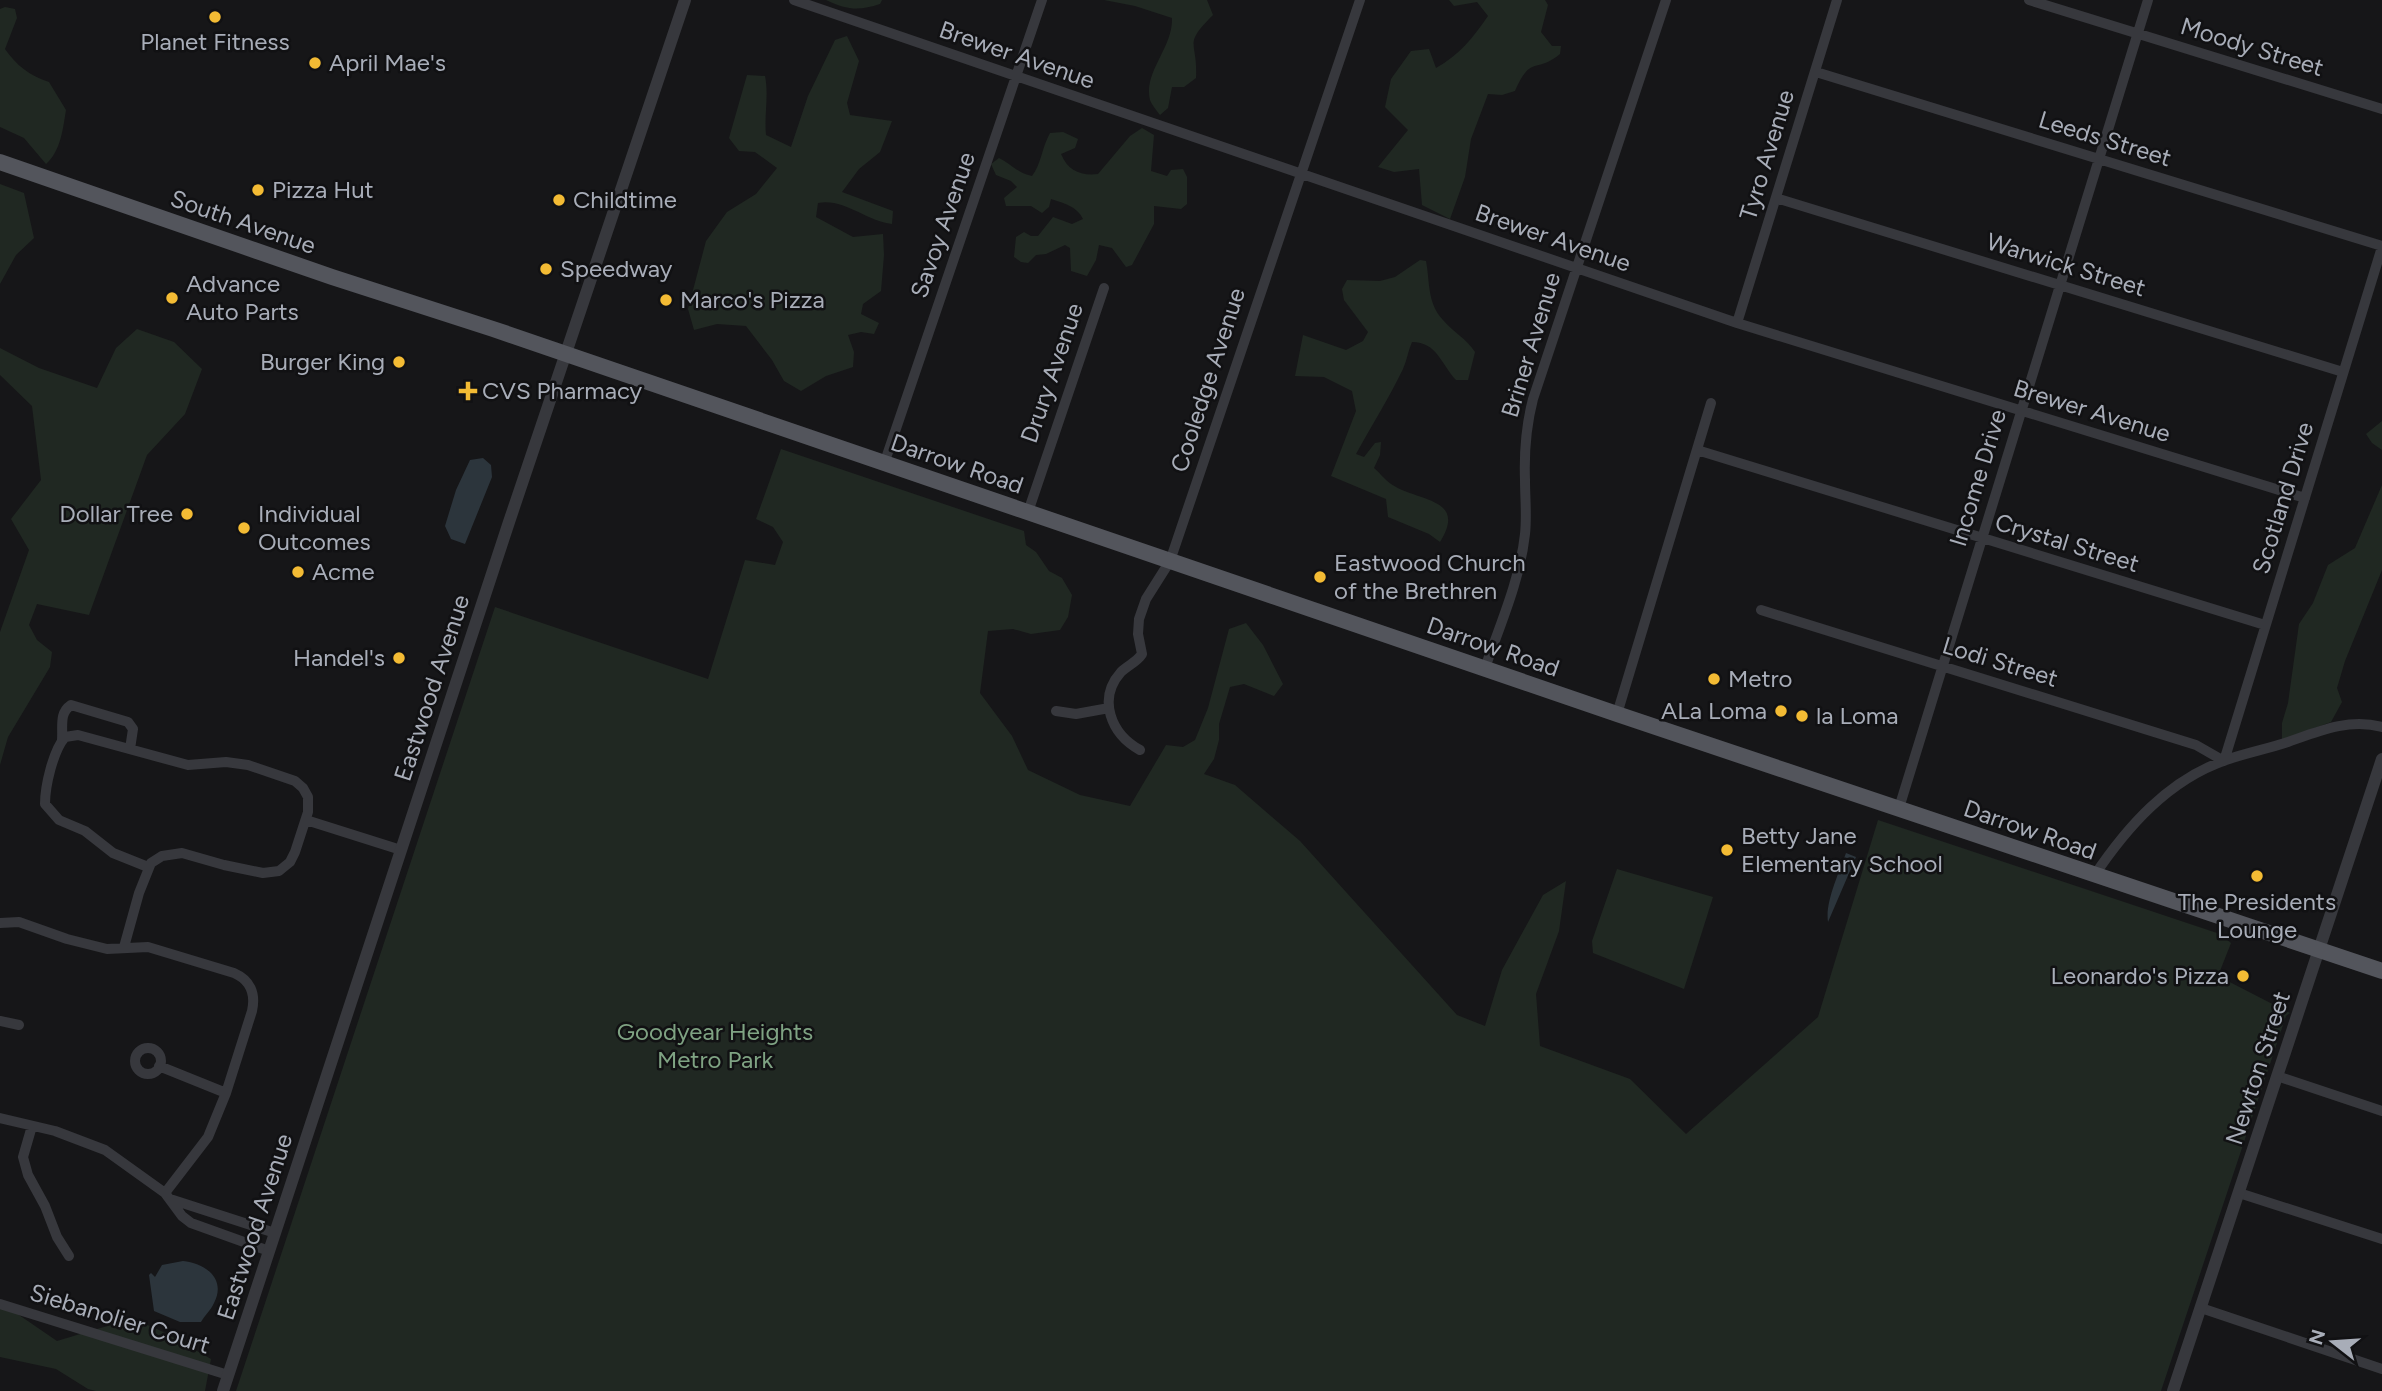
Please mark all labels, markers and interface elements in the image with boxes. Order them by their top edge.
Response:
marker: Planet Fitness [207,9,223,25]
street label: Moody Street [2177,11,2327,82]
street label: Brewer Avenue [936,14,1099,95]
place label: Planet Fitness [140,27,290,56]
place label: April Mae's [329,48,446,77]
marker: April Mae's [307,55,323,71]
street label: Tyro Avenue [1733,86,1800,224]
street label: Leeds Street [2035,105,2175,172]
street label: Savoy Avenue [904,148,981,302]
place label: Pizza Hut [272,175,374,204]
marker: Pizza Hut [250,182,266,198]
street label: South Avenue [167,183,320,260]
place label: Childtime [573,185,677,214]
marker: Childtime [551,192,567,208]
street label: Brewer Avenue [1472,197,1635,278]
street label: Warwick Street [1983,227,2149,302]
place label: Speedway [560,254,673,283]
marker: Speedway [538,261,554,277]
place label: Advance Auto Parts [186,269,299,326]
street label: Briner Avenue [1495,269,1566,421]
street label: Cooledge Avenue [1164,284,1251,476]
place label: Marco's Pizza [680,285,825,314]
marker: Advance Auto Parts [164,290,180,306]
marker: Marco's Pizza [658,292,674,308]
street label: Drury Avenue [1014,299,1089,447]
place label: Burger King [260,347,385,376]
marker: Burger King [391,354,407,370]
street label: Brewer Avenue [2010,373,2174,448]
place label: CVS Pharmacy [482,376,643,405]
marker: CVS Pharmacy [460,383,476,399]
street label: Income Drive [1943,406,2012,550]
street label: Scotland Drive [2246,418,2319,577]
street label: Darrow Road [887,427,1027,500]
place label: Dollar Tree [59,499,173,528]
place label: Individual Outcomes [258,499,371,556]
marker: Dollar Tree [179,506,195,522]
street label: Crystal Street [1992,507,2143,578]
marker: Individual Outcomes [236,520,252,536]
place label: Eastwood Church of the Brethren [1334,548,1526,605]
place label: Acme [312,557,375,586]
marker: Acme [290,564,306,580]
marker: Eastwood Church of the Brethren [1312,569,1328,585]
street label: Eastwood Avenue [388,591,475,785]
street label: Darrow Road [1423,610,1563,683]
street label: Lodi Street [1939,630,2061,693]
place label: Handel's [293,643,385,672]
marker: Handel's [391,650,407,666]
place label: Metro [1728,664,1793,693]
marker: Metro [1706,671,1722,687]
place label: ALa Loma [1661,696,1767,725]
place label: la Loma [1816,701,1899,730]
marker: ALa Loma [1773,703,1789,719]
marker: la Loma [1794,708,1810,724]
street label: Darrow Road [1960,793,2100,866]
place label: Betty Jane Elementary School [1741,821,1943,878]
marker: Betty Jane Elementary School [1719,842,1735,858]
marker: The Presidents Lounge [2249,868,2265,884]
place label: The Presidents Lounge [2178,887,2336,944]
place label: Leonardo's Pizza [2051,961,2229,990]
marker: Leonardo's Pizza [2235,968,2251,984]
street label: Newton Street [2219,987,2296,1148]
park label: Goodyear Heights Metro Park [617,1017,813,1074]
street label: Eastwood Avenue [211,1130,298,1324]
street label: Siebanolier Court [27,1277,214,1360]
north arrow [2298,1307,2368,1377]
text: N [2304,1327,2330,1348]

